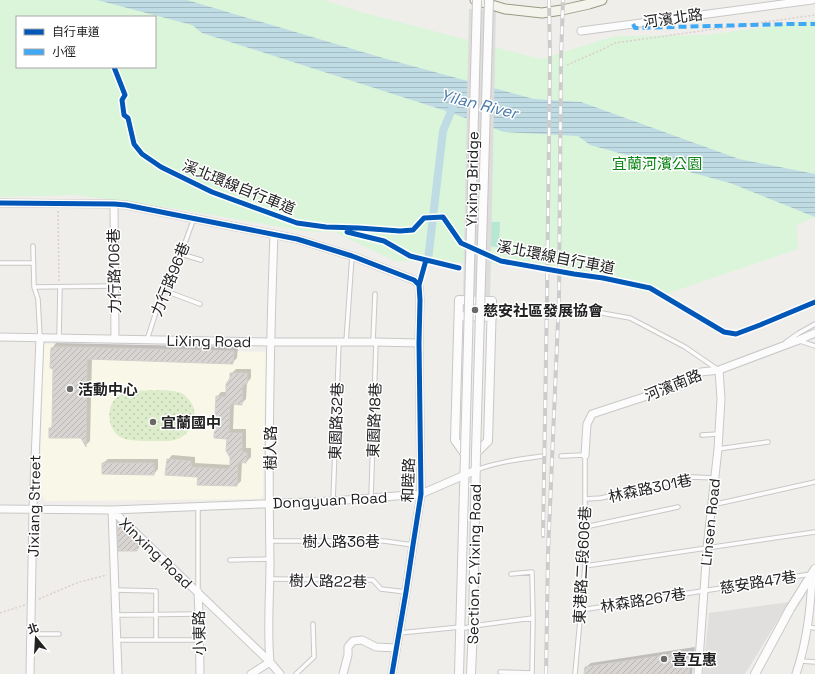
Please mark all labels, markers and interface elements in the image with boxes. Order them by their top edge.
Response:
street label: 河濱北路 [642,4,704,32]
legend [16,16,156,68]
text: 自行車道 [52,24,100,40]
text: 小徑 [52,44,76,60]
water label: Yilan River [438,84,522,124]
street label: Yixing Bridge [462,131,482,227]
park label: 宜蘭河濱公園 [612,154,702,173]
street label: 溪北環線自行車道 [180,156,298,218]
street label: 力行路106巷 [104,228,124,314]
street label: 溪北環線自行車道 [495,236,617,278]
street label: 力行路96巷 [147,239,193,319]
place label: 慈安社區發展協會 [483,301,603,320]
marker: 慈安社區發展協會 [470,305,480,315]
street label: LiXing Road [167,331,251,351]
street label: 河濱南路 [642,365,704,405]
place label: 活動中心 [78,380,138,399]
street label: 東園路32巷 [325,382,347,460]
street label: 東園路18巷 [363,382,385,458]
marker: 活動中心 [65,384,75,394]
place label: 宜蘭國中 [161,413,221,432]
marker: 宜蘭國中 [148,417,158,427]
street label: 樹人路 [261,425,280,471]
street label: Jixiang Street [24,455,44,557]
street label: 和睦路 [398,457,418,503]
street label: 林森路301巷 [606,470,694,506]
street label: Linsen Road [696,477,724,567]
street label: Section 2, Yixing Road [463,484,485,644]
street label: Dongyuan Road [272,488,388,512]
street label: 東港路二段606巷 [569,506,595,624]
street label: Xinxing Road [115,513,197,593]
street label: 樹人路36巷 [302,532,380,551]
street label: 慈安路47巷 [718,567,798,597]
street label: 樹人路22巷 [289,571,367,591]
street label: 林森路267巷 [599,584,687,616]
street label: 小東路 [189,610,209,656]
north arrow [16,618,56,658]
text: 北 [26,620,40,637]
place label: 喜互惠 [672,650,717,669]
marker: 喜互惠 [659,654,669,664]

